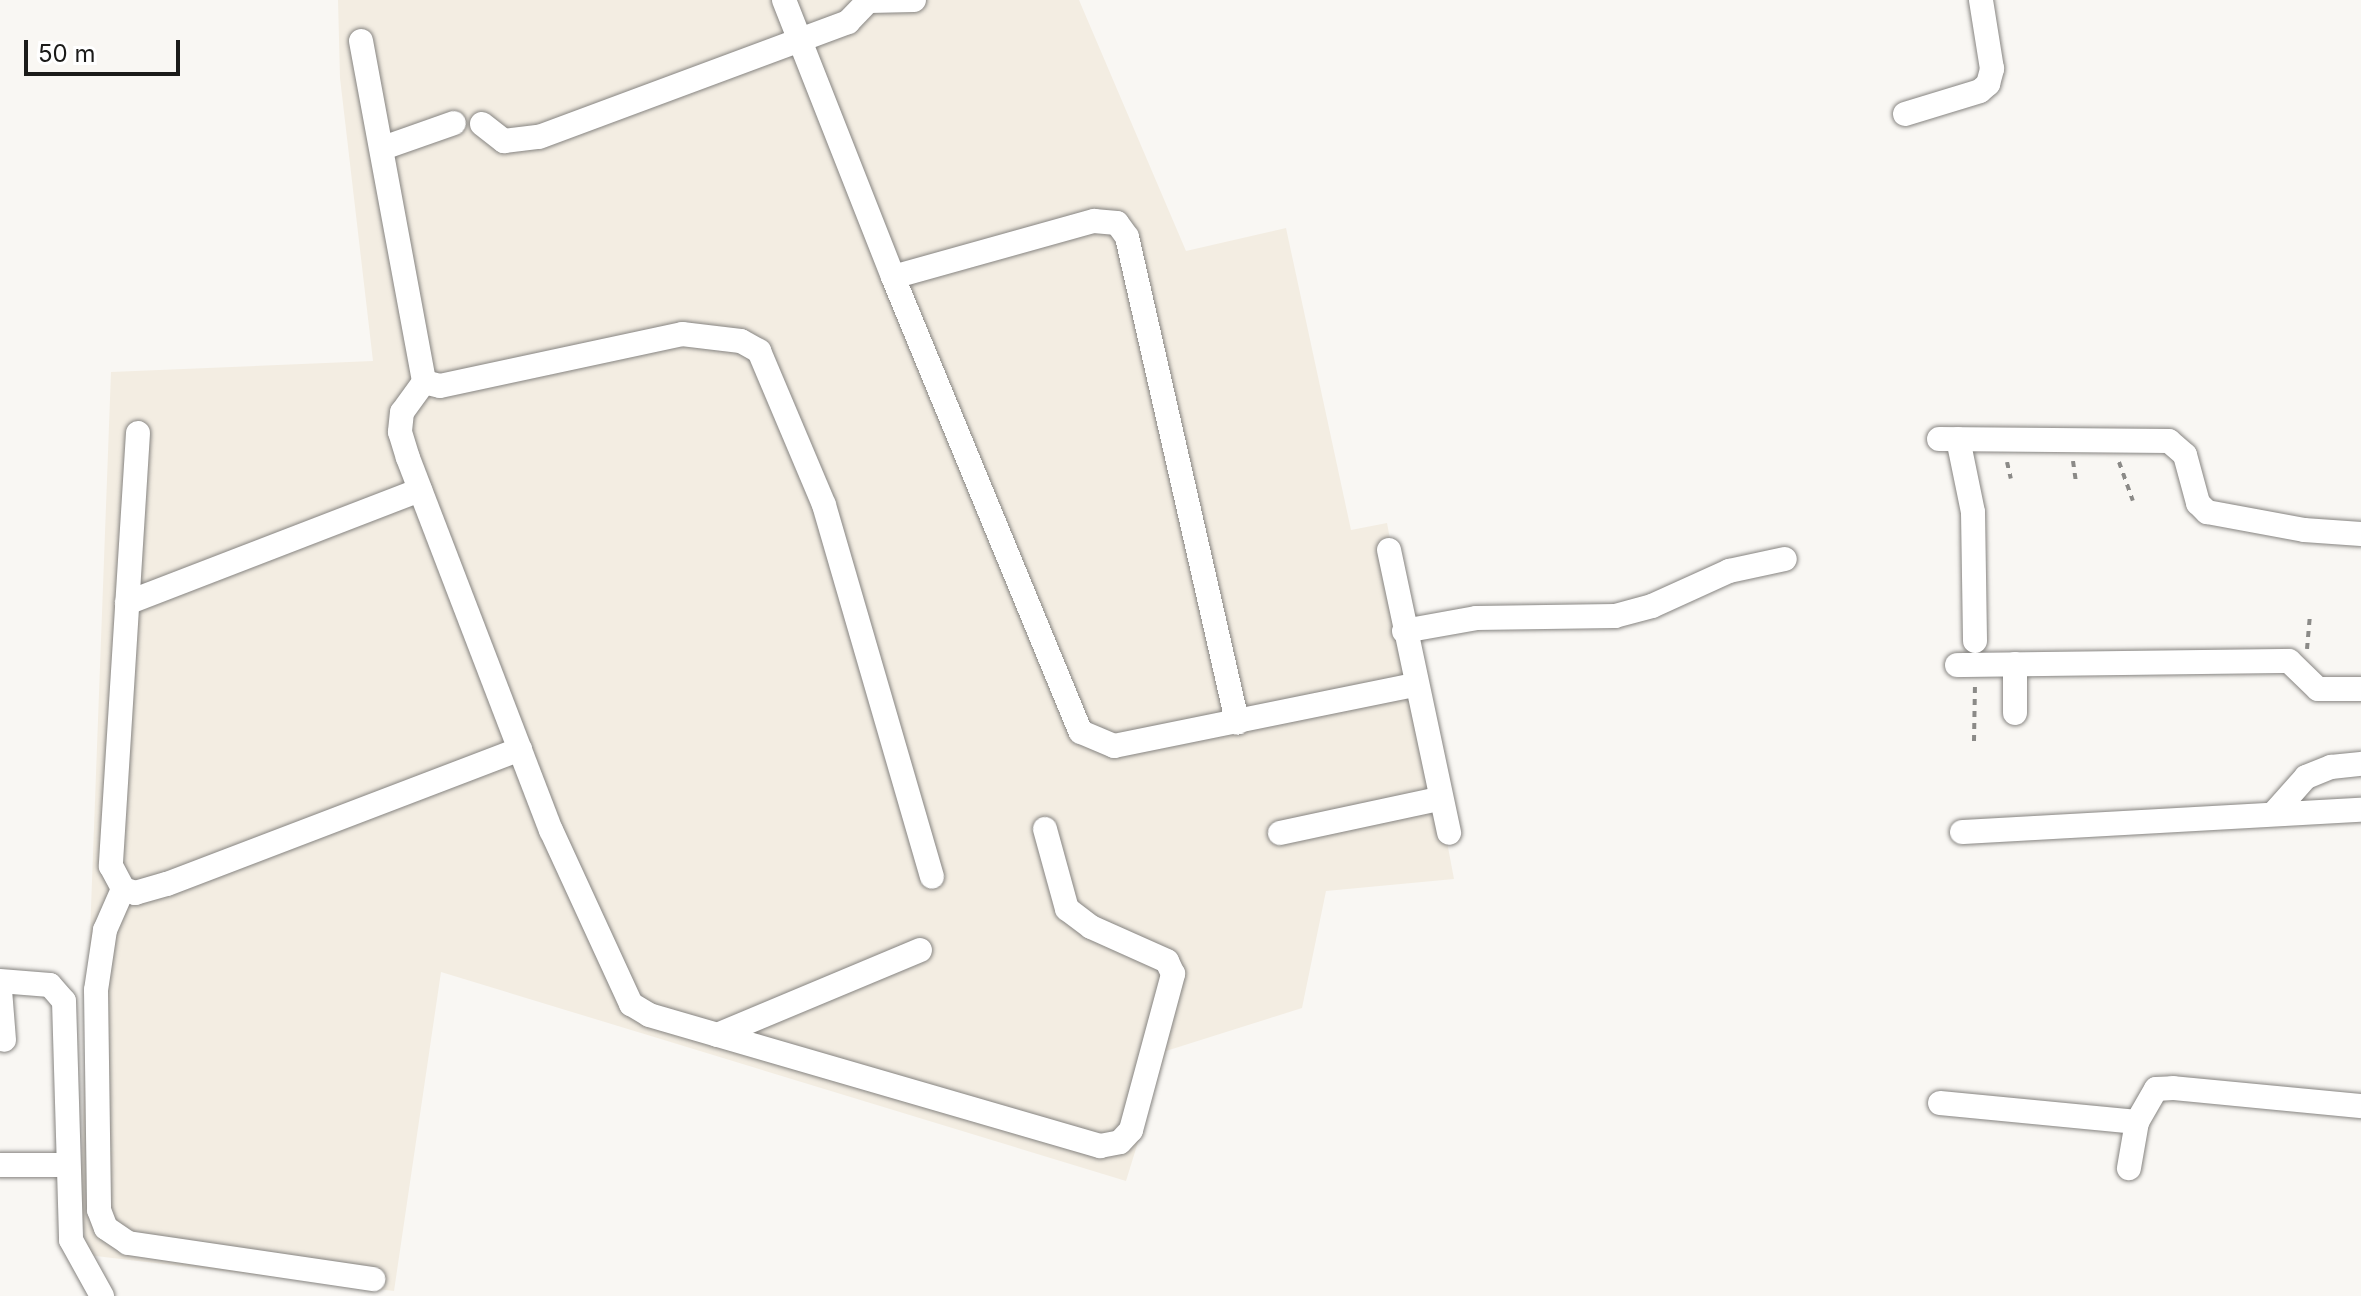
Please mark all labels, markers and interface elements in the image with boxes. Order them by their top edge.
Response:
scale bar [28,24,184,74]
text: 50 m [38,39,96,68]

